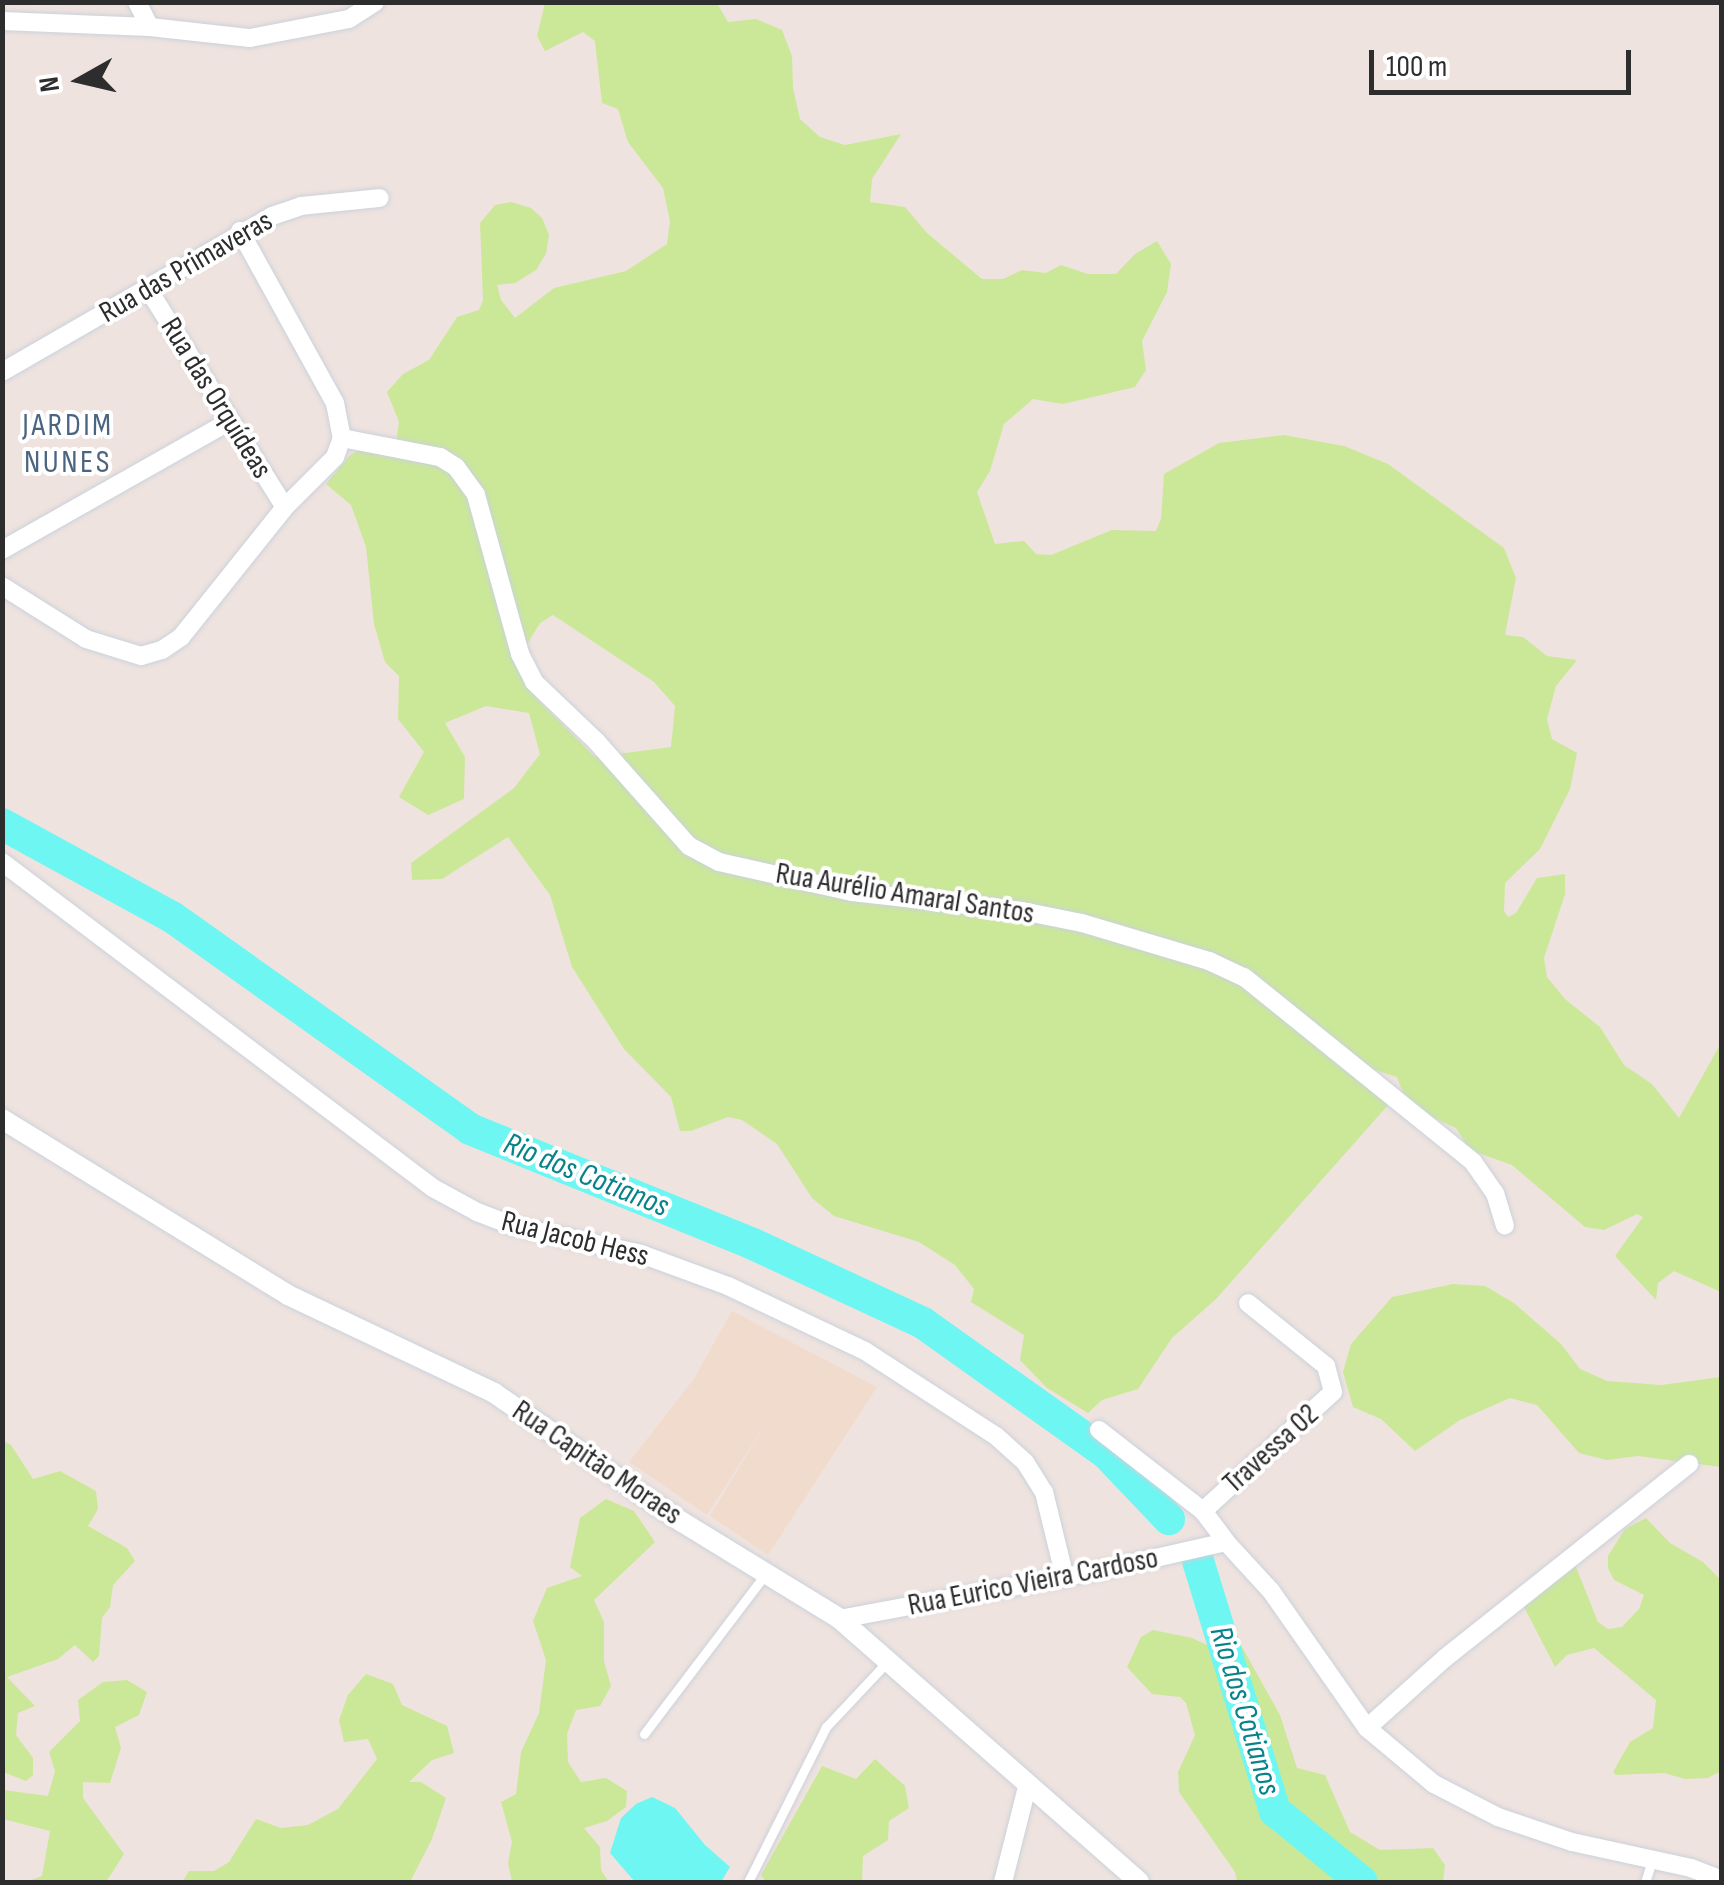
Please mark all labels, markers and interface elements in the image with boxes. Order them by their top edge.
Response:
north arrow [30,30,130,130]
scale bar [1374,30,1636,92]
text: 100 m [1386,49,1447,85]
text: N [32,75,67,94]
street label: Rua das Primaveras [93,203,279,331]
street label: Rua das Orquídeas [152,311,280,485]
district label: JARDIM NUNES [22,408,114,483]
street label: Rua Aurélio Amaral Santos [773,856,1037,932]
water label: Rio dos Cotianos [498,1125,674,1227]
street label: Rua Jacob Hess [498,1203,652,1275]
street label: Rua Capitão Moraes [505,1393,689,1533]
street label: Travessa 02 [1216,1397,1326,1501]
street label: Rua Eurico Vieira Cardoso [905,1540,1161,1624]
water label: Rio dos Cotianos [1200,1622,1288,1800]

